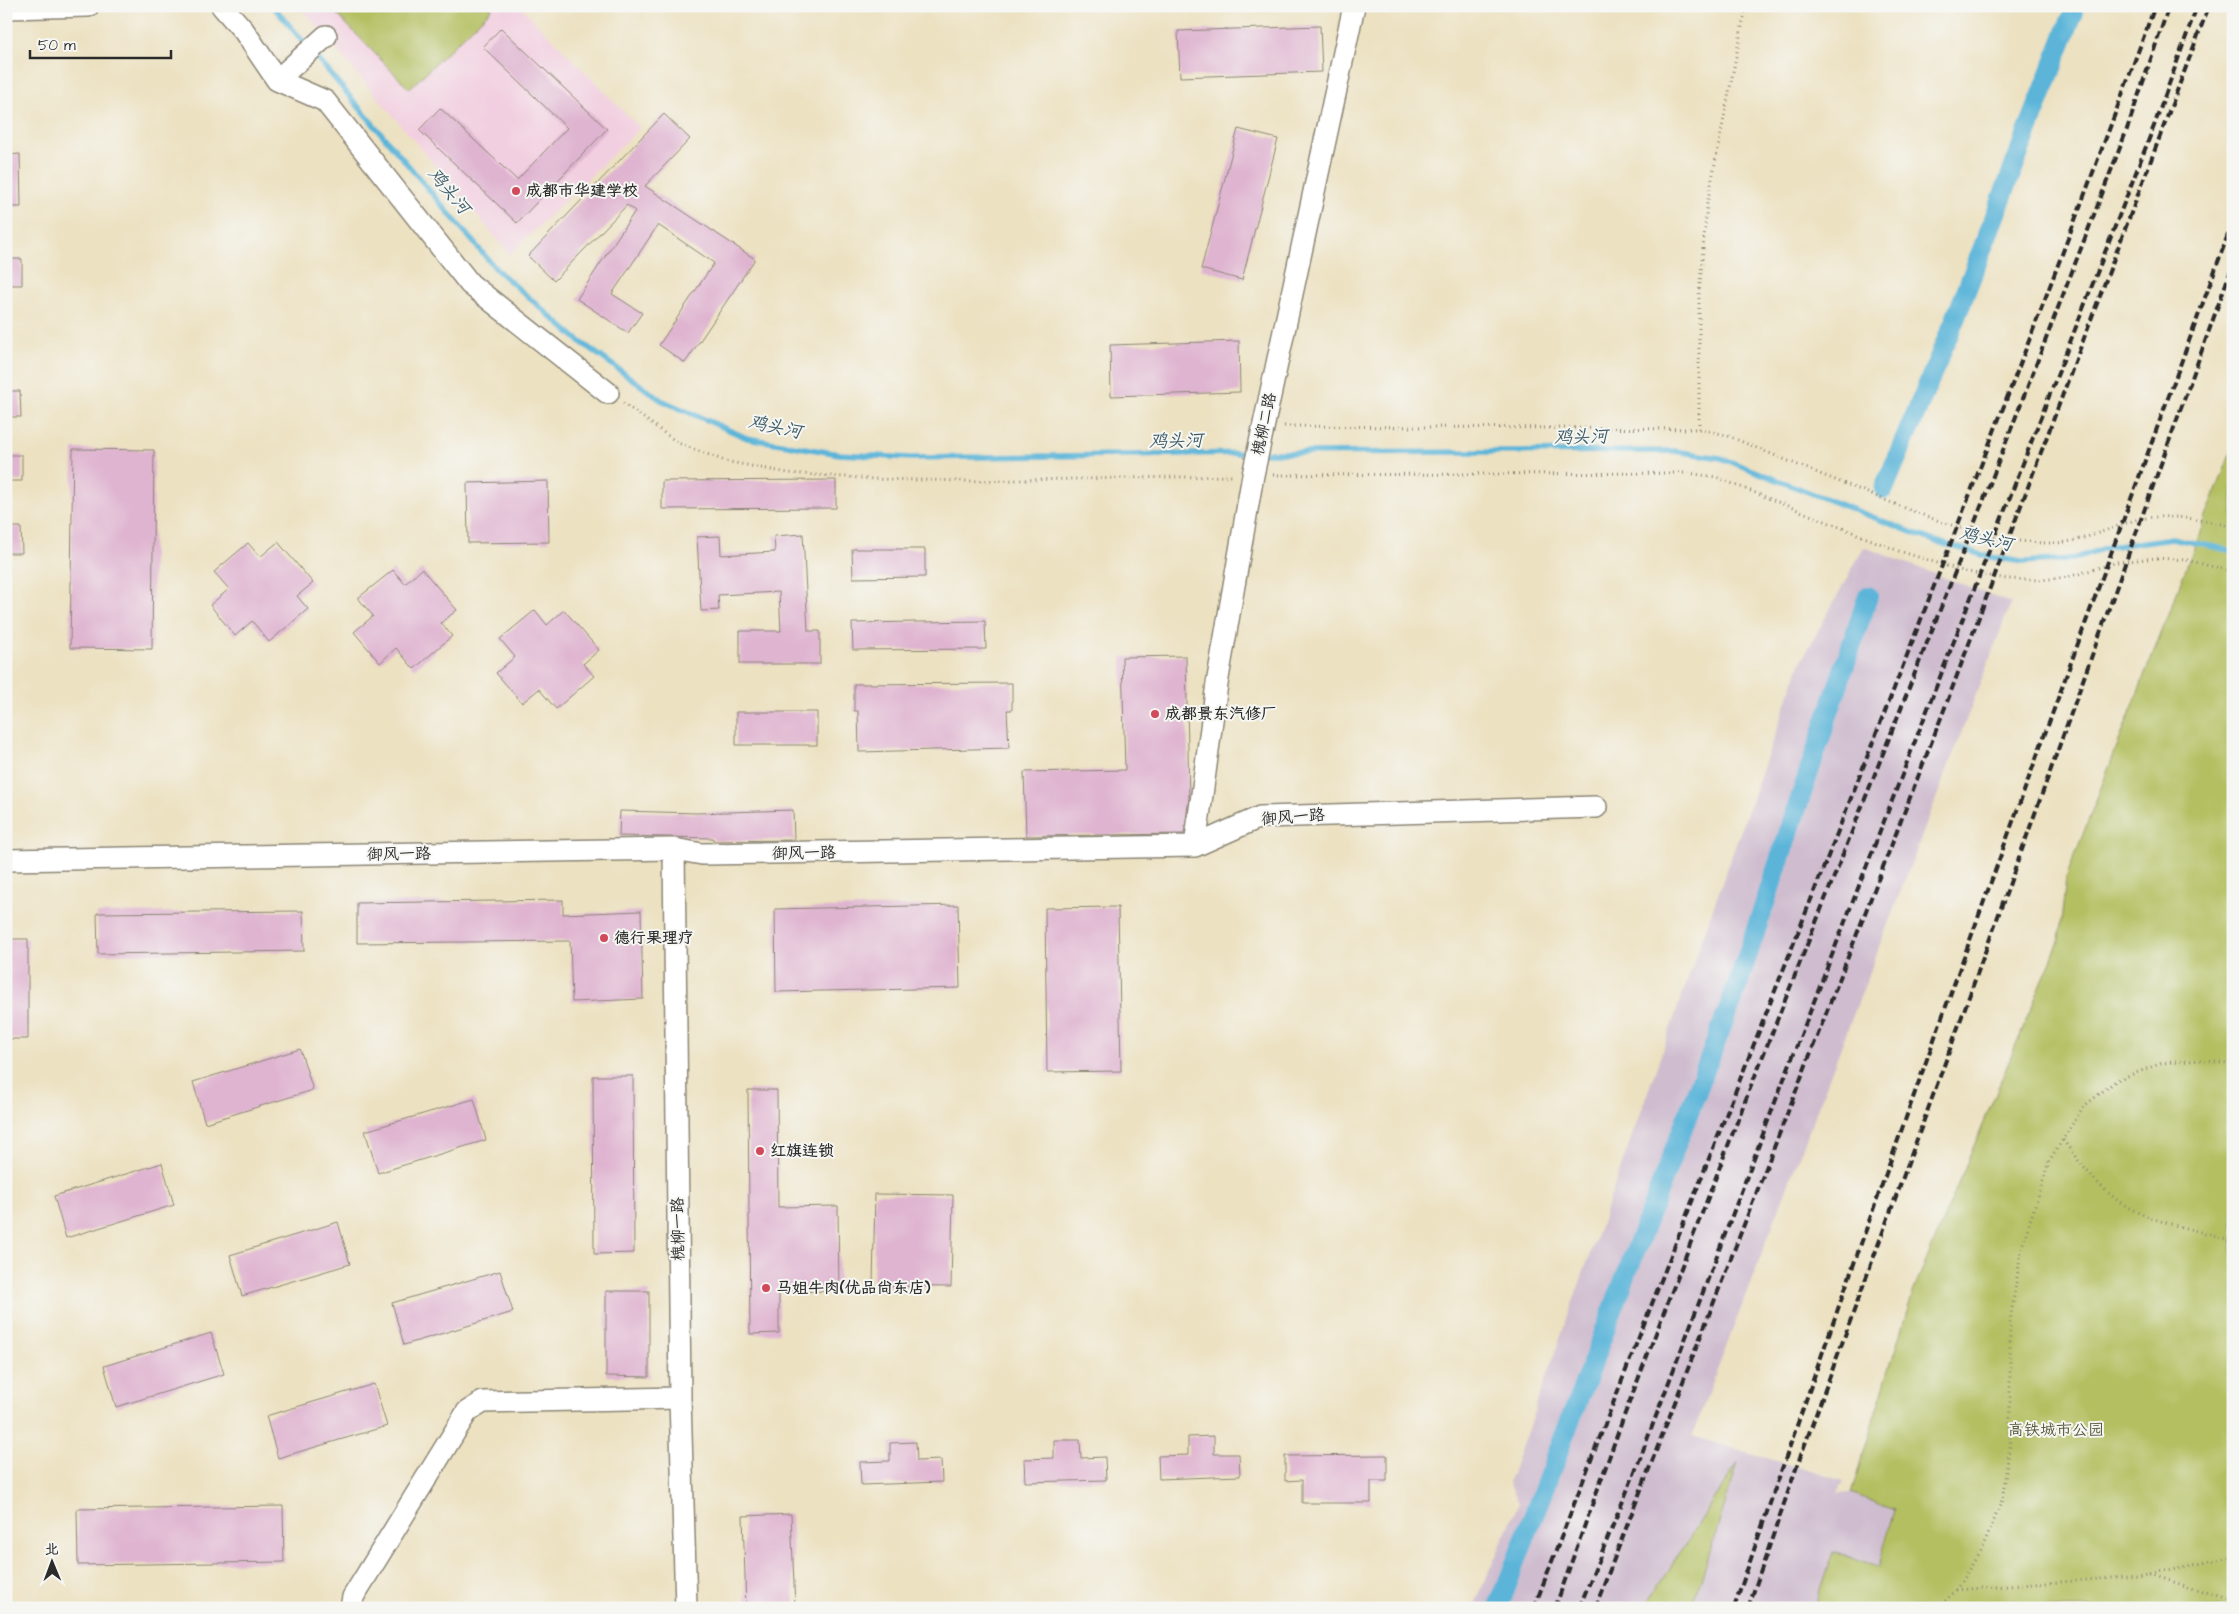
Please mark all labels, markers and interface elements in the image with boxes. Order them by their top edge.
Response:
scale bar [30,28,171,60]
text: 50 m [38,35,76,56]
water label: 鸡头河 [422,162,478,222]
place label: 成都市华建学校 [526,180,638,202]
marker: 成都市华建学校 [510,185,522,197]
street label: 槐柳二路 [1247,390,1281,458]
water label: 鸡头河 [746,409,807,445]
water label: 鸡头河 [1554,424,1611,450]
water label: 鸡头河 [1149,428,1206,454]
water label: 鸡头河 [1957,521,2018,558]
place label: 成都景东汽修厂 [1165,703,1277,725]
marker: 成都景东汽修厂 [1149,708,1161,720]
street label: 御风一路 [1260,804,1326,830]
street label: 御风一路 [772,841,836,865]
street label: 御风一路 [367,842,431,866]
place label: 德行果理疗 [614,927,694,949]
marker: 德行果理疗 [598,932,610,944]
place label: 红旗连锁 [770,1140,834,1162]
marker: 红旗连锁 [754,1145,766,1157]
street label: 槐柳一路 [666,1197,690,1261]
place label: 马姐牛肉(优品尚东店) [776,1277,931,1299]
marker: 马姐牛肉(优品尚东店) [760,1282,772,1294]
park label: 高铁城市公园 [2008,1419,2104,1441]
north arrow [28,1536,78,1586]
text: 北 [45,1540,59,1560]

